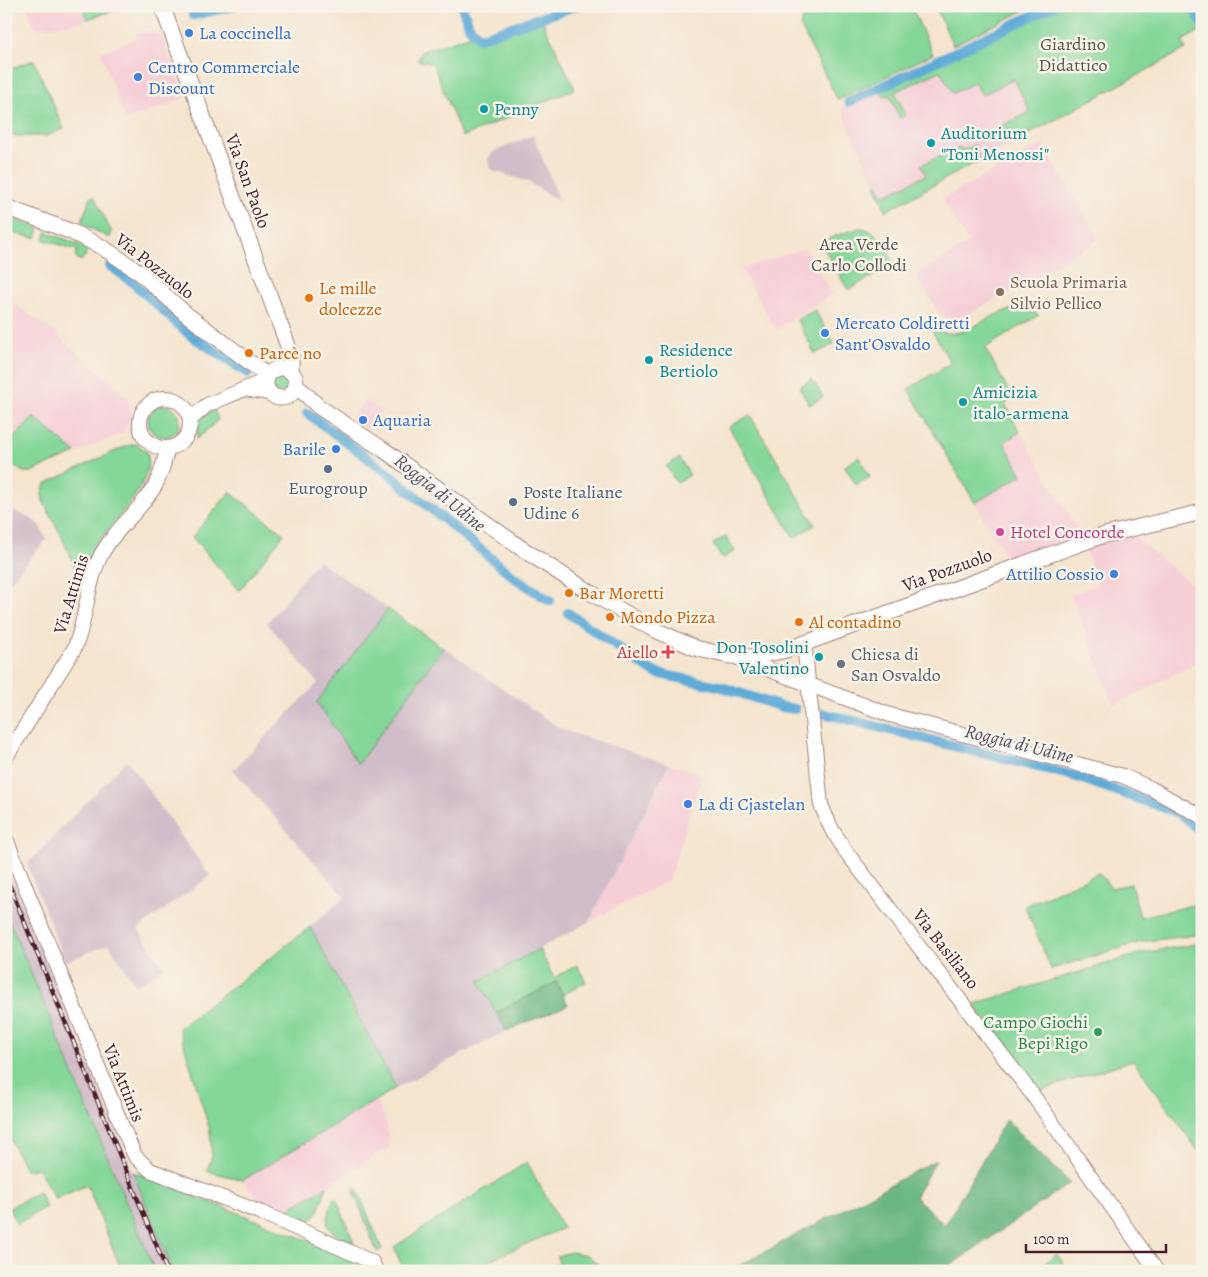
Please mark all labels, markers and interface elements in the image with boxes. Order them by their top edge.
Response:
place label: La coccinella [199,21,292,45]
marker: La coccinella [183,27,195,39]
park label: Giardino Didattico [1038,32,1108,77]
place label: Centro Commerciale Discount [148,55,300,100]
marker: Centro Commerciale Discount [132,71,144,83]
place label: Penny [494,97,540,121]
marker: Penny [478,103,490,115]
place label: Auditorium "Toni Menossi" [940,121,1049,166]
street label: Via San Paolo [220,130,276,231]
marker: Auditorium "Toni Menossi" [925,137,937,149]
street label: Via Pozzuolo [110,227,199,304]
park label: Area Verde Carlo Collodi [811,232,907,277]
place label: Scuola Primaria Silvio Pellico [1010,270,1128,315]
place label: Le mille dolcezze [319,276,382,321]
marker: Scuola Primaria Silvio Pellico [994,286,1006,298]
marker: Le mille dolcezze [303,292,315,304]
place label: Mercato Coldiretti Sant'Osvaldo [835,311,970,356]
marker: Mercato Coldiretti Sant'Osvaldo [819,327,831,339]
place label: Residence Bertiolo [659,338,733,383]
place label: Parcè no [259,341,322,365]
marker: Parcè no [243,347,255,359]
marker: Residence Bertiolo [643,354,655,366]
place label: Amicizia italo-armena [972,380,1070,425]
marker: Amicizia italo-armena [957,396,969,408]
place label: Aquaria [372,408,432,432]
marker: Aquaria [357,414,369,426]
place label: Barile [282,437,326,461]
marker: Barile [330,443,342,455]
water label: Roggia di Udine [389,448,491,538]
marker: Eurogroup [322,463,334,475]
place label: Eurogroup [288,476,368,500]
place label: Poste Italiane Udine 6 [523,480,623,525]
marker: Poste Italiane Udine 6 [507,496,519,508]
place label: Hotel Concorde [1010,520,1125,544]
marker: Hotel Concorde [994,526,1006,538]
street label: Via Pozzuolo [898,543,995,598]
street label: Via Attimis [47,551,94,638]
place label: Attilio Cossio [1005,562,1104,586]
marker: Attilio Cossio [1108,568,1120,580]
place label: Bar Moretti [579,581,664,605]
marker: Bar Moretti [563,587,575,599]
place label: Mondo Pizza [620,605,716,629]
place label: Al contadino [808,610,901,634]
marker: Mondo Pizza [604,611,616,623]
marker: Al contadino [793,616,805,628]
place label: Don Tosolini Valentino [716,635,809,680]
place label: Aiello [616,640,658,664]
place label: Chiesa di San Osvaldo [851,642,941,687]
marker: Aiello [662,646,674,658]
marker: Don Tosolini Valentino [813,651,825,663]
marker: Chiesa di San Osvaldo [835,658,847,670]
water label: Roggia di Udine [962,718,1076,770]
place label: La di Cjastelan [698,792,806,816]
marker: La di Cjastelan [682,798,694,810]
street label: Via Basiliano [907,903,985,994]
place label: Campo Giochi Bepi Rigo [983,1010,1088,1055]
marker: Campo Giochi Bepi Rigo [1092,1026,1104,1038]
street label: Via Attimis [97,1040,150,1126]
scale bar [1026,1222,1166,1254]
text: 100 m [1033,1229,1070,1249]

